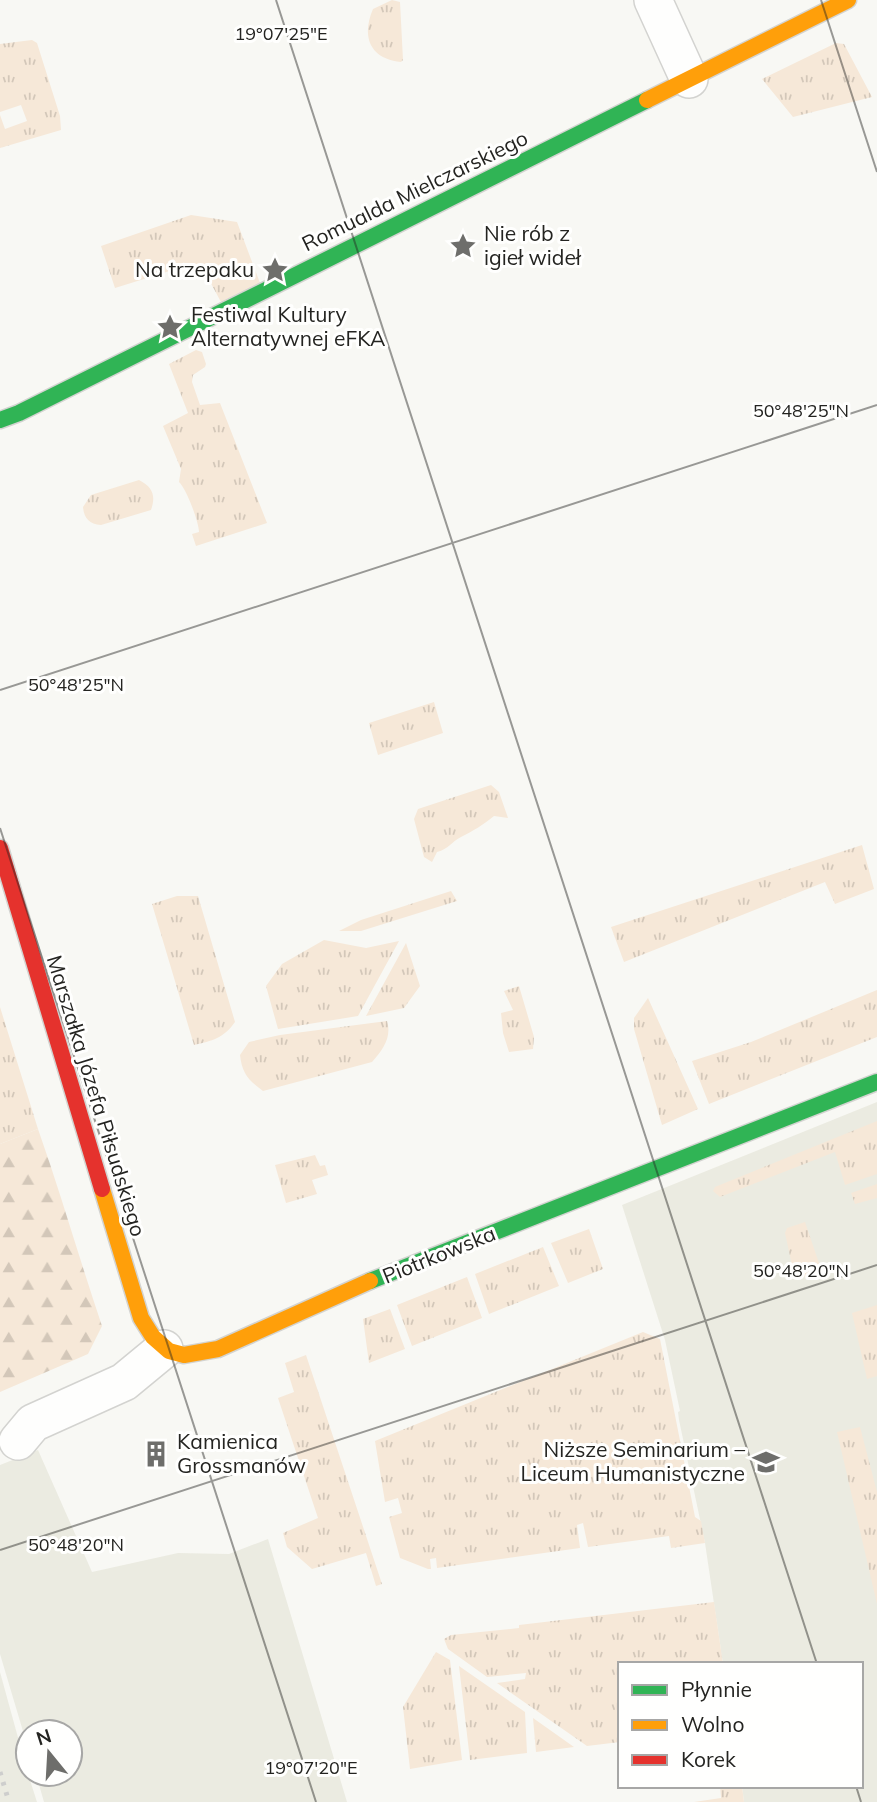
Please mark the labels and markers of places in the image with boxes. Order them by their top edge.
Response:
place label: Nie rób z igieł wideł [484,220,582,270]
place icon: Nie rób z igieł wideł [448,231,478,261]
place icon: Na trzepaku [260,255,290,285]
place label: Na trzepaku [135,256,254,282]
place label: Festiwal Kultury Alternatywnej eFKA [191,301,386,351]
place icon: Festiwal Kultury Alternatywnej eFKA [155,312,185,342]
place label: Kamienica Grossmanów [177,1428,306,1478]
place label: Niższe Seminarium – Liceum Humanistyczne [521,1436,745,1486]
building icon: Kamienica Grossmanów [141,1439,171,1469]
school or university icon: Niższe Seminarium – Liceum Humanistyczne [751,1447,781,1477]

